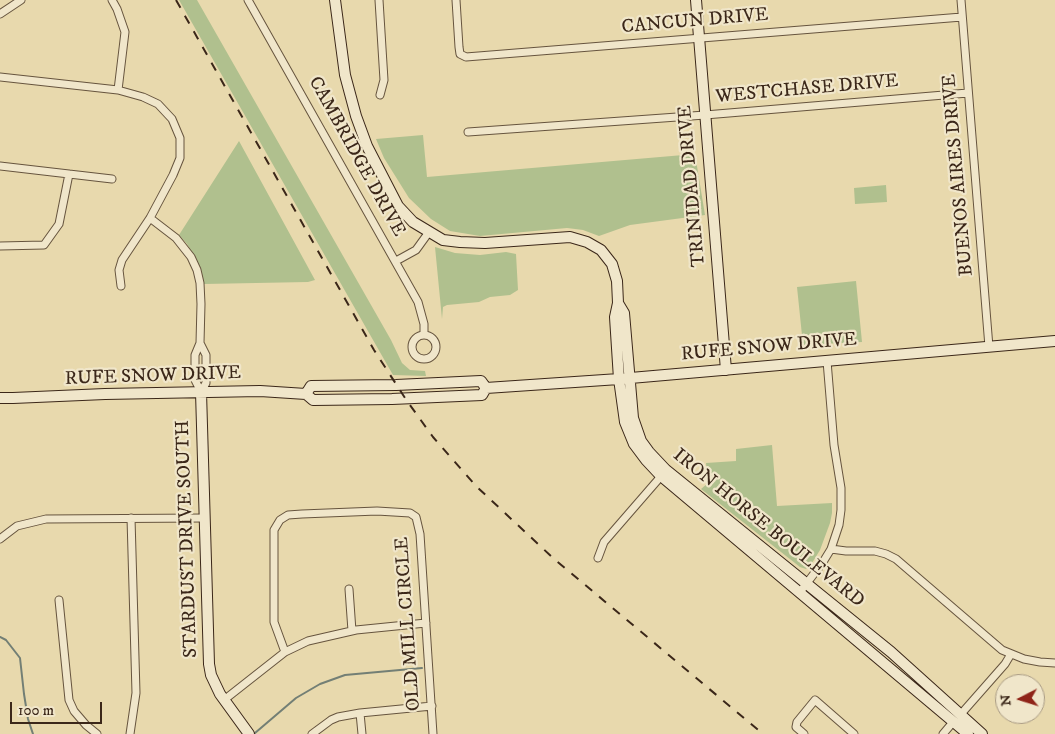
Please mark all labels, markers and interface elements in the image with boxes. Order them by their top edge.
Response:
street label: CANCUN DRIVE [621,4,769,40]
street label: WESTCHASE DRIVE [715,71,899,109]
street label: CAMBRIDGE DRIVE [303,73,409,241]
street label: BUENOS AIRES DRIVE [939,73,979,277]
street label: TRINIDAD DRIVE [675,104,711,268]
street label: RUFE SNOW DRIVE [680,329,858,367]
street label: RUFE SNOW DRIVE [65,363,241,391]
street label: STARDUST DRIVE SOUTH [172,420,204,658]
street label: IRON HORSE BOULEVARD [668,445,868,613]
street label: OLD MILL CIRCLE [392,536,426,712]
north arrow [995,674,1045,724]
scale bar [12,692,105,724]
text: N [997,694,1016,707]
text: 100 m [18,701,54,720]

